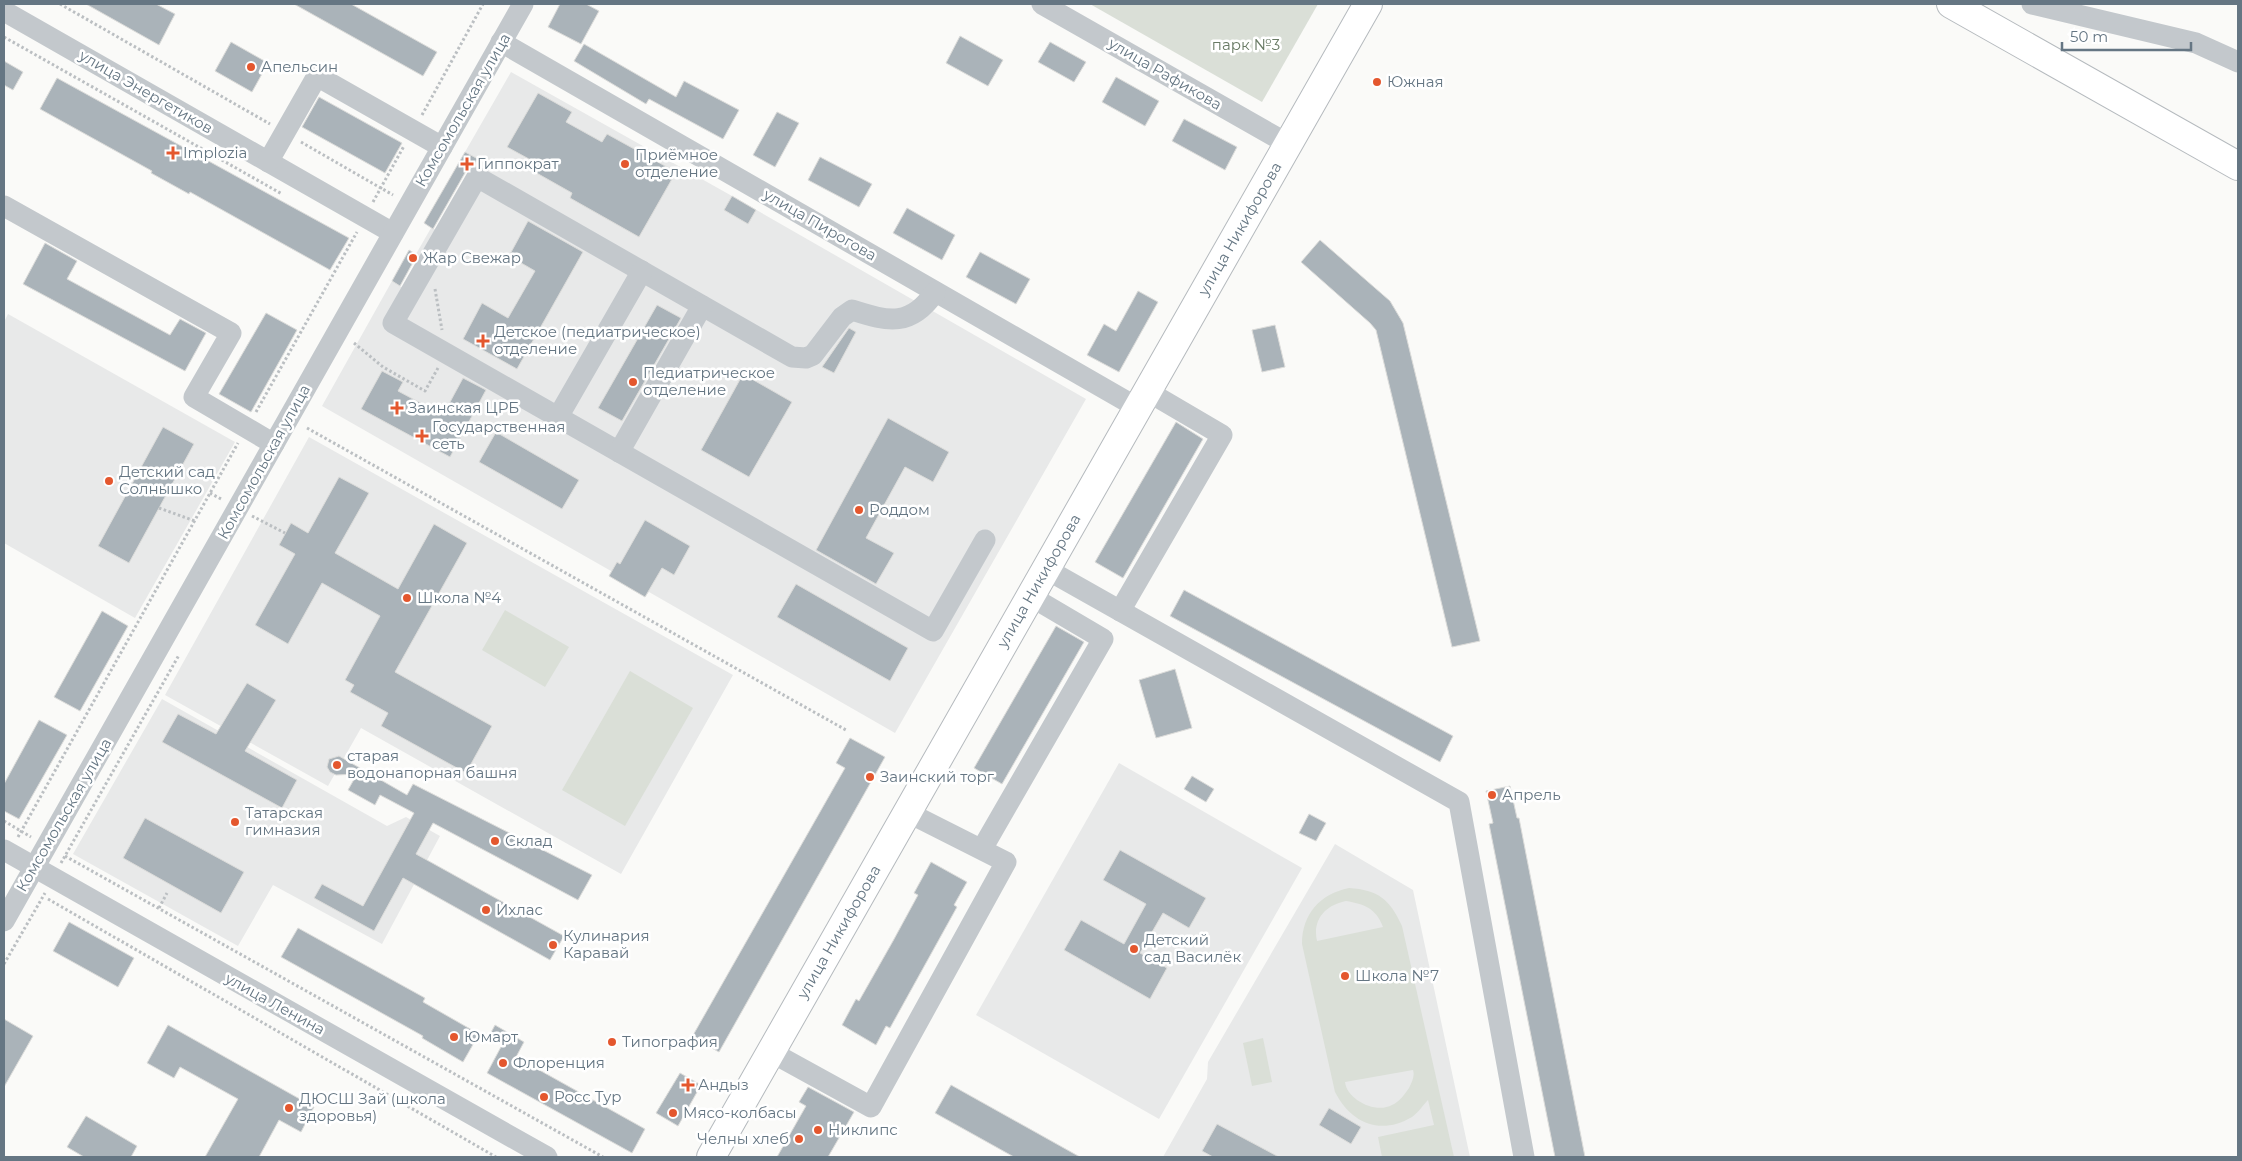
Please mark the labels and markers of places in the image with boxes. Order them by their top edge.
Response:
place label: Апельсин [261,57,338,76]
marker: Апельсин [245,61,257,73]
place label: Южная [1387,72,1444,91]
marker: Южная [1371,76,1383,88]
place label: Implozia [183,143,247,162]
place label: Приёмное отделение [635,145,718,181]
marker: Implozia [167,147,179,159]
place label: Гиппократ [477,154,560,173]
marker: Гиппократ [461,158,473,170]
marker: Приёмное отделение [619,158,631,170]
place label: Жар Свежар [423,248,521,267]
marker: Жар Свежар [407,252,419,264]
place label: Детское (педиатрическое) отделение [494,322,701,358]
marker: Детское (педиатрическое) отделение [476,334,490,348]
place label: Педиатрическое отделение [643,363,775,399]
marker: Педиатрическое отделение [627,376,639,388]
place label: Заинская ЦРБ [408,398,519,417]
marker: Заинская ЦРБ [390,401,404,415]
place label: Государственная сеть [432,417,565,453]
marker: Государственная сеть [416,430,428,442]
place label: Детский сад Солнышко [119,462,215,498]
marker: Детский сад Солнышко [103,475,115,487]
place label: Роддом [869,500,930,519]
marker: Роддом [853,504,865,516]
place label: Школа №4 [417,588,501,607]
marker: Школа №4 [401,592,413,604]
place label: старая водонапорная башня [347,746,517,782]
marker: старая водонапорная башня [331,759,343,771]
place label: Заинский торг [880,767,995,786]
marker: Заинский торг [864,771,876,783]
place label: Апрель [1502,785,1561,804]
marker: Апрель [1486,789,1498,801]
place label: Татарская гимназия [245,803,323,839]
marker: Татарская гимназия [229,816,241,828]
place label: Склад [505,831,553,850]
marker: Склад [489,835,501,847]
place label: Ихлас [496,900,543,919]
marker: Ихлас [480,904,492,916]
place label: Кулинария Каравай [563,926,650,962]
place label: Детский сад Василёк [1144,930,1241,966]
marker: Кулинария Каравай [547,939,559,951]
marker: Детский сад Василёк [1128,943,1140,955]
place label: Школа №7 [1355,966,1439,985]
marker: Школа №7 [1339,970,1351,982]
place label: Юмарт [464,1027,519,1046]
marker: Юмарт [448,1031,460,1043]
place label: Типография [622,1032,718,1051]
marker: Типография [606,1036,618,1048]
place label: Флоренция [513,1053,605,1072]
marker: Флоренция [497,1057,509,1069]
place label: Андыз [698,1075,749,1094]
marker: Андыз [682,1079,694,1091]
place label: Росс Тур [554,1087,622,1106]
place label: ДЮСШ Зай (школа здоровья) [299,1089,446,1125]
marker: Росс Тур [538,1091,550,1103]
marker: ДЮСШ Зай (школа здоровья) [283,1102,295,1114]
place label: Мясо-колбасы [683,1103,797,1122]
marker: Мясо-колбасы [667,1107,679,1119]
place label: Никлипс [828,1120,898,1139]
marker: Никлипс [812,1124,824,1136]
place label: Челны хлеб [697,1129,789,1148]
marker: Челны хлеб [793,1133,805,1145]

